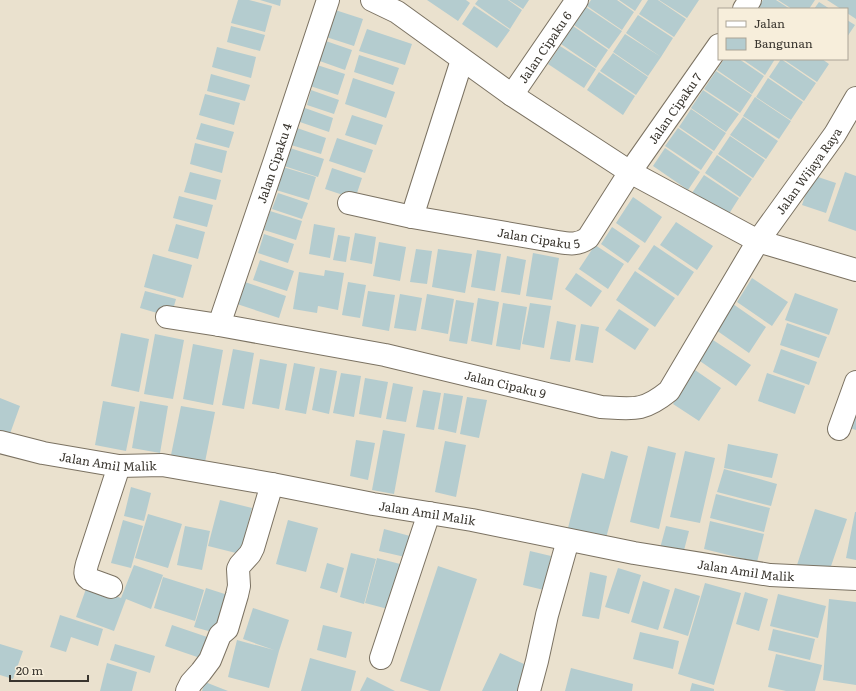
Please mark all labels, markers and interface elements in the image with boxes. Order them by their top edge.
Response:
street label: Jalan Cipaku 6 [514,7,576,87]
legend [718,8,848,60]
text: Jalan [754,14,785,32]
text: Bangunan [754,34,813,52]
street label: Jalan Cipaku 7 [644,69,706,147]
street label: Jalan Cipaku 4 [252,120,296,206]
street label: Jalan Wijaya Raya [771,124,846,218]
street label: Jalan Cipaku 5 [496,223,581,253]
street label: Jalan Cipaku 9 [463,365,548,402]
street label: Jalan Amil Malik [58,447,157,475]
street label: Jalan Amil Malik [378,496,478,530]
street label: Jalan Amil Malik [696,554,795,585]
scale bar [10,657,88,683]
text: 20 m [16,661,43,679]

